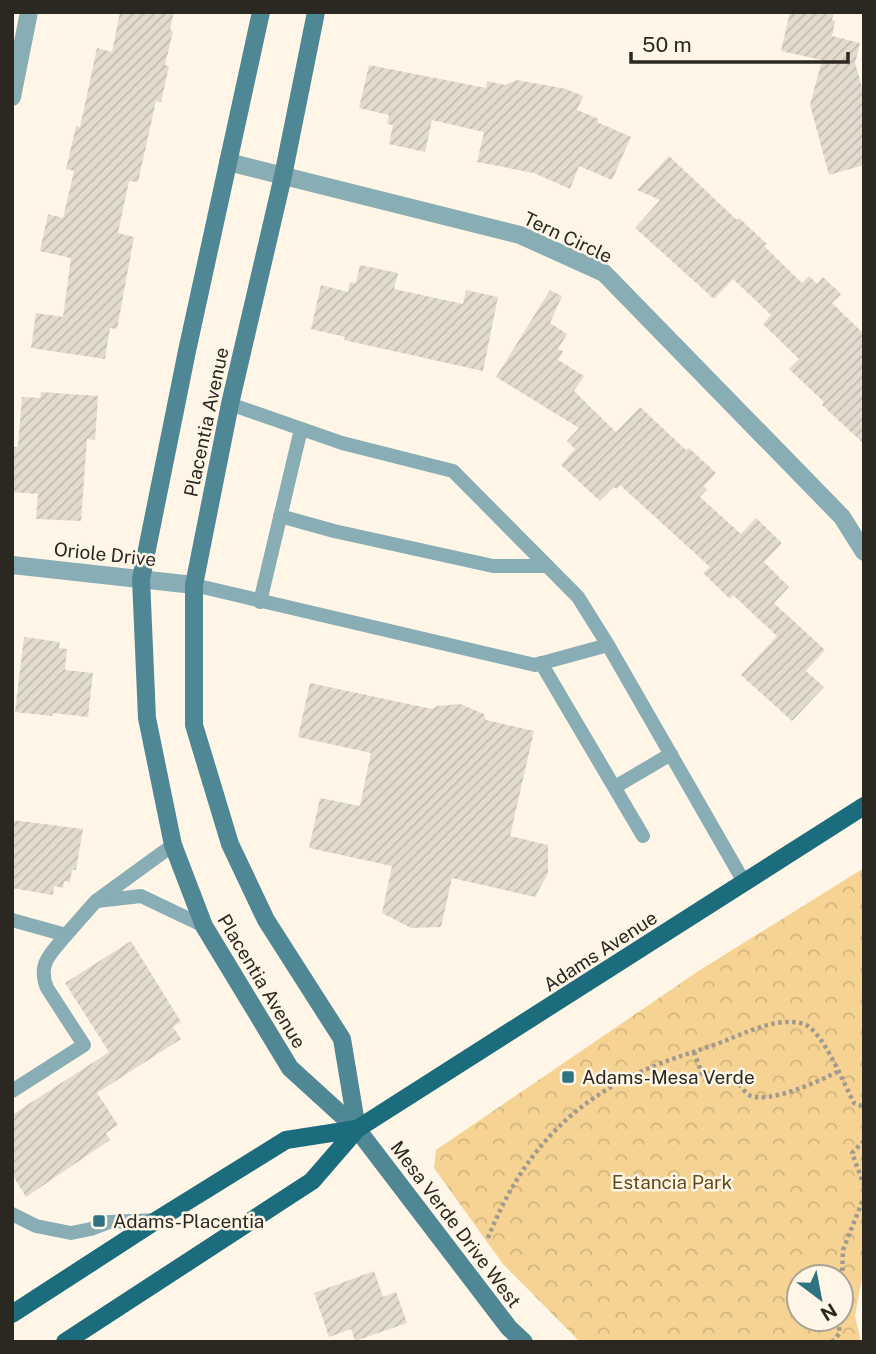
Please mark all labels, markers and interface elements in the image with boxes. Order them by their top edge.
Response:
scale bar [631,21,848,65]
text: 50 m [642,32,692,57]
street label: Tern Circle [520,207,616,267]
street label: Placentia Avenue [179,345,233,499]
street label: Oriole Drive [53,538,157,570]
street label: Adams Avenue [539,906,661,996]
street label: Placentia Avenue [213,910,311,1052]
place label: Adams-Mesa Verde [582,1066,755,1088]
marker: Adams-Mesa Verde [560,1069,576,1085]
street label: Mesa Verde Drive West [386,1136,526,1312]
park label: Estancia Park [612,1171,732,1193]
place label: Adams-Placentia [113,1210,264,1232]
marker: Adams-Placentia [91,1213,107,1229]
north arrow [785,1263,855,1333]
text: N [817,1299,841,1326]

